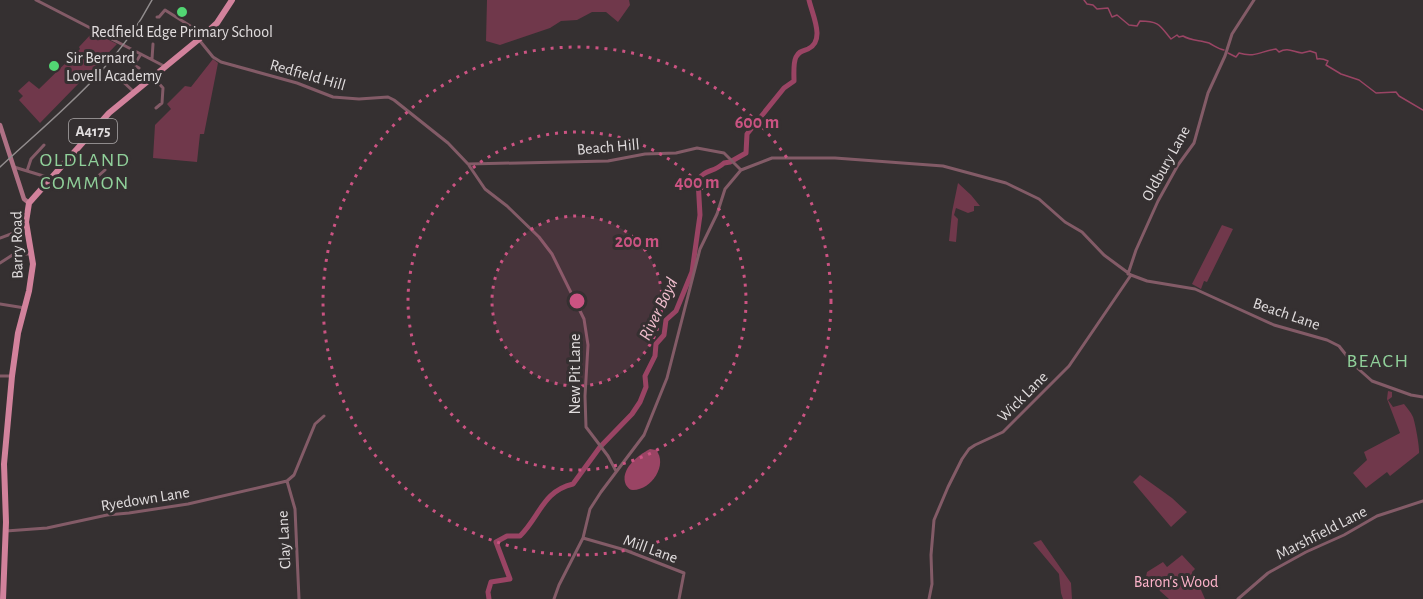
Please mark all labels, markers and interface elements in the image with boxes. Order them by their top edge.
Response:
marker: Redfield Edge Primary School [175,5,189,19]
place label: Redfield Edge Primary School [91,24,273,41]
place label: Sir Bernard Lovell Academy [66,50,162,85]
street label: Redfield Hill [268,57,347,93]
marker: Sir Bernard Lovell Academy [47,59,61,73]
text: 600 m [735,114,779,132]
road number: A4175 [69,119,117,143]
street label: Oldbury Lane [1139,123,1194,204]
street label: Beach Hill [576,136,640,158]
district label: OLDLAND COMMON [40,150,130,193]
text: 400 m [674,174,720,192]
street label: Barry Road [8,211,27,279]
text: 200 m [615,233,659,251]
water label: River Boyd [636,275,682,344]
centre of rings [567,291,587,311]
street label: Beach Lane [1251,295,1322,333]
street label: New Pit Lane [567,334,583,414]
district label: BEACH [1346,351,1410,371]
street label: Wick Lane [995,369,1051,425]
street label: Ryedown Lane [100,484,191,515]
street label: Marshfield Lane [1273,503,1369,563]
street label: Clay Lane [274,510,295,570]
street label: Mill Lane [621,532,680,566]
park label: Baron's Wood [1134,574,1218,590]

